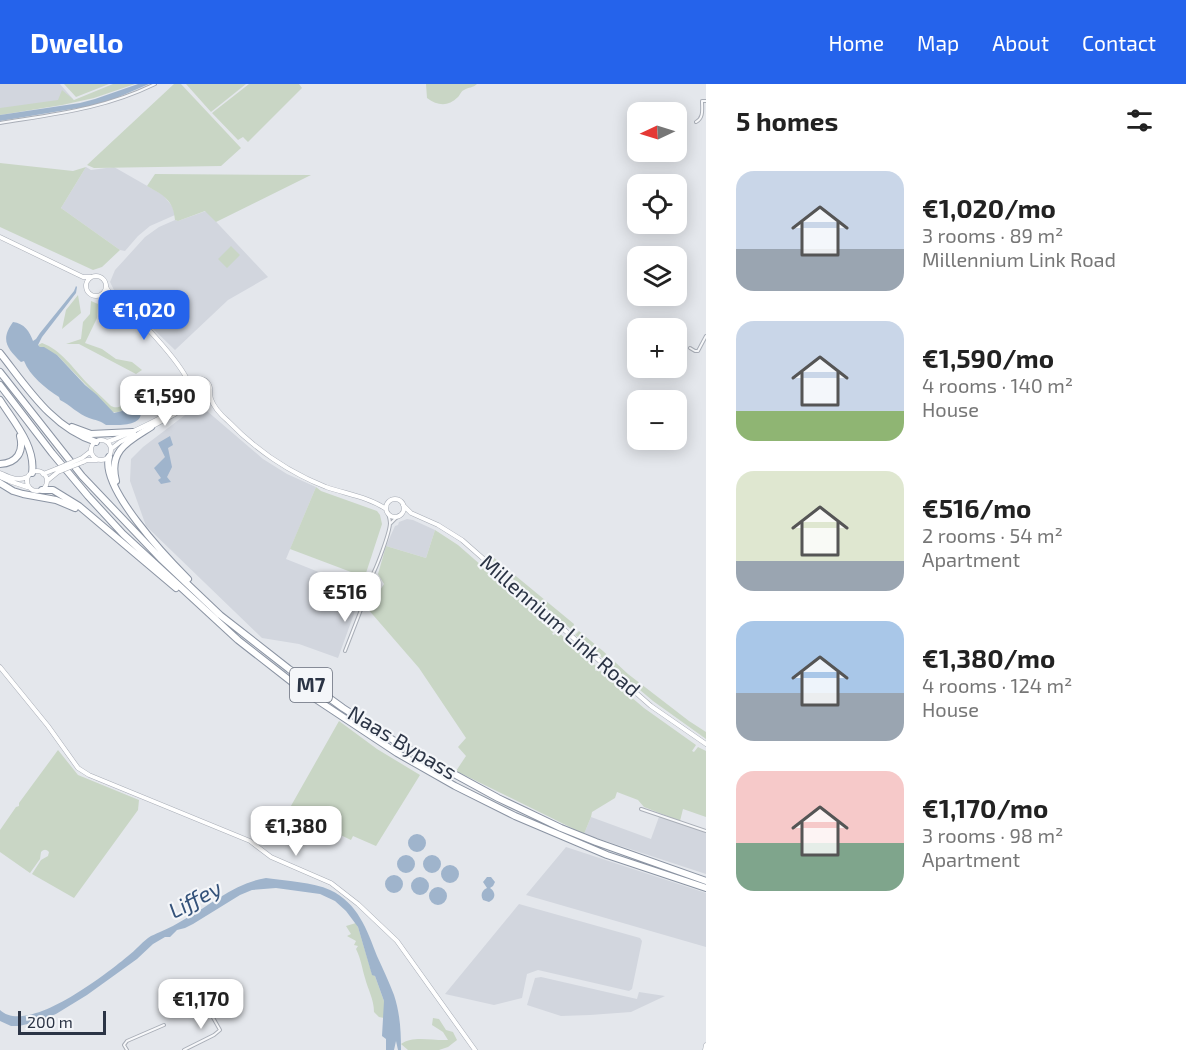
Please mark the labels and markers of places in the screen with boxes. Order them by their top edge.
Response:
pin: €1,020 [95,290,193,341]
pin: €1,590 [116,376,214,427]
pin: €516 [309,572,381,623]
pin: €1,380 [247,806,345,857]
pin: €1,170 [152,979,250,1030]

